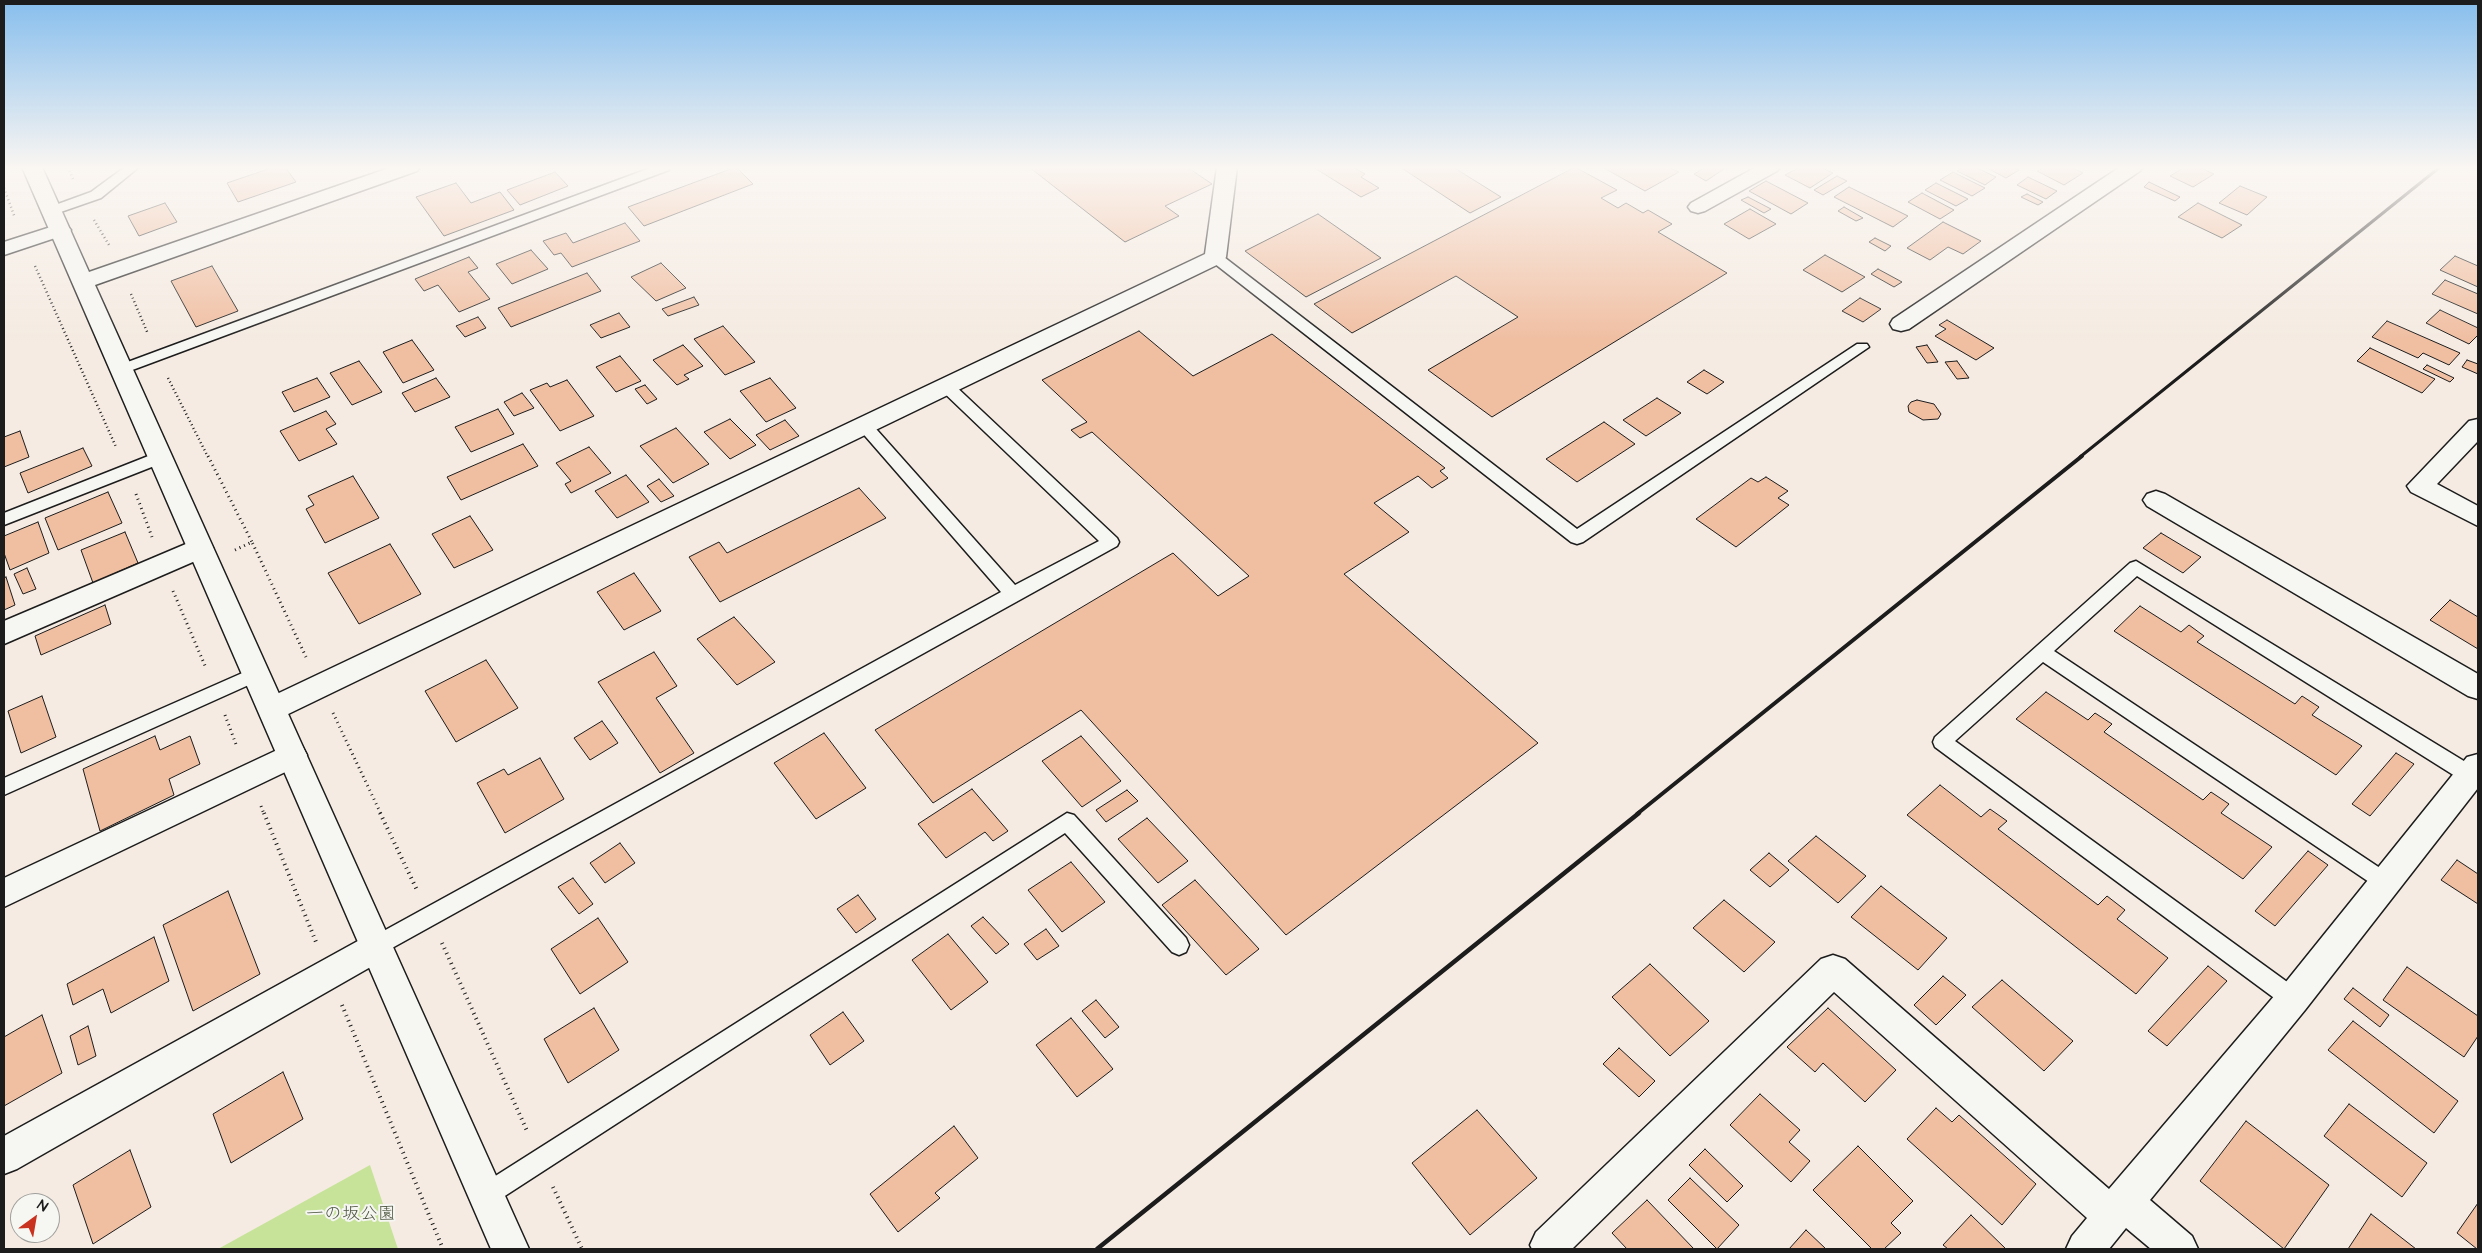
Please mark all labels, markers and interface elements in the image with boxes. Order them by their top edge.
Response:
north arrow [10,1193,60,1243]
text: N [33,1195,51,1217]
park label: 一の坂公園 [306,1204,396,1226]

